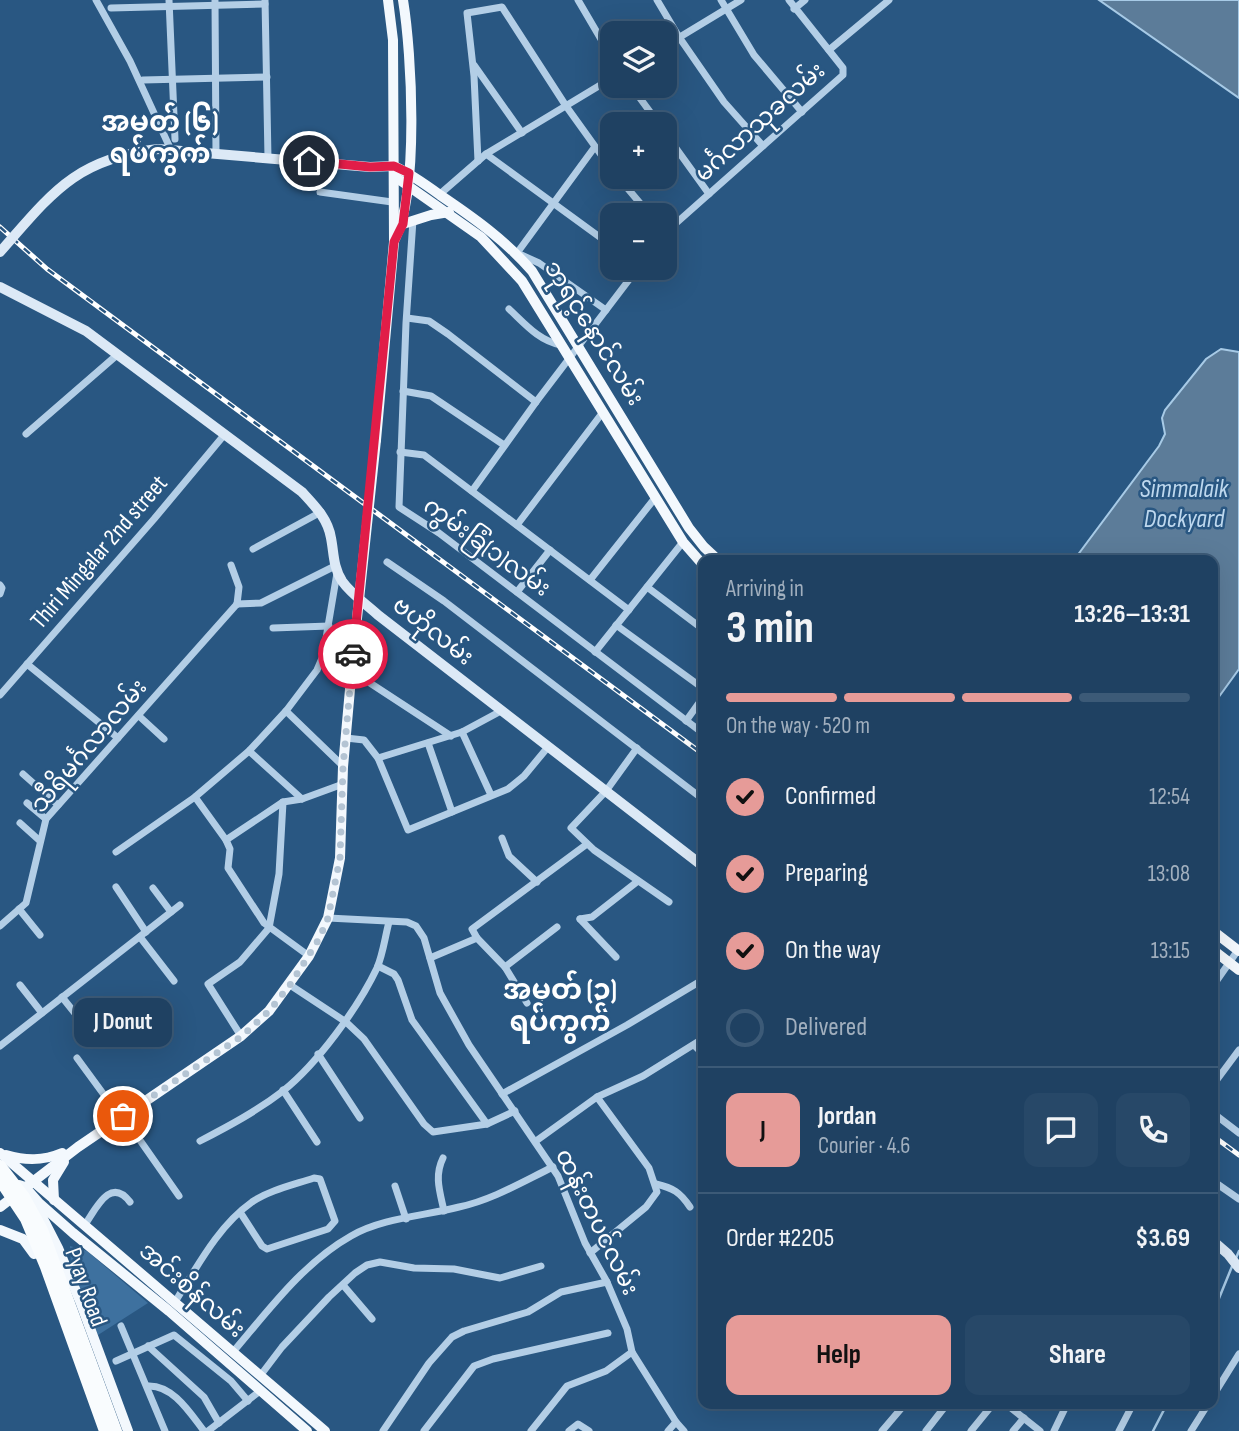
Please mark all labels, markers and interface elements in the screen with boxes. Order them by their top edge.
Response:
map controls [600,21,677,280]
button: layers [600,21,677,98]
street label: မင်္ဂလာသုခလမ်း [688,55,834,191]
district label: အမှတ် (၆) ရပ်ကွက် [101,101,219,176]
button: + [600,112,677,189]
pin [279,131,339,191]
icon: home [290,142,328,180]
button: − [600,203,677,280]
street label: ဘုရင့်နောင်လမ်း [534,254,652,413]
street label: Thiri Mingalar 2nd street [24,469,174,635]
water label: Simmalaik Dockyard [1140,474,1230,535]
street label: ကွမ်းခြံ(၁)လမ်း [415,490,557,606]
text: Arriving in [726,575,804,603]
street label: ဗဟိုလမ်း [384,589,480,675]
text: 13:26–13:31 [1074,599,1190,630]
text: 3 min [726,601,814,656]
courier [318,619,388,689]
icon: car [334,635,372,673]
street label: သီရိမင်္ဂလာလမ်း [23,672,156,821]
text: On the way · 520 m [726,712,870,740]
icon: check [726,778,764,816]
text: Confirmed [785,781,876,812]
text: 12:54 [1149,783,1190,811]
icon: check [726,855,764,893]
text: Preparing [785,858,868,889]
text: 13:08 [1148,860,1190,888]
icon: check [726,932,764,970]
text: On the way [785,935,881,966]
text: 13:15 [1151,937,1190,965]
district label: အမှတ် (၃) ရပ်ကွက် [503,970,617,1044]
callout: J Donut [74,997,172,1046]
text: J Donut [94,1008,152,1036]
text: Delivered [785,1012,867,1043]
pin [93,1086,153,1146]
button: chat [1024,1093,1098,1167]
button: phone [1116,1093,1190,1167]
icon: bag [104,1097,142,1135]
text: Jordan [818,1101,876,1132]
text: J [760,1115,766,1146]
text: Courier · 4.6 [818,1132,910,1160]
street label: ထန်းတပင်လမ်း [545,1143,647,1302]
text: Order #2205 [726,1223,834,1254]
text: $3.69 [1135,1223,1190,1254]
street label: အင်းစိန်လမ်း [130,1235,252,1347]
street label: Pyay Road [58,1244,114,1330]
button: Help [726,1315,951,1395]
button: Share [965,1315,1190,1395]

